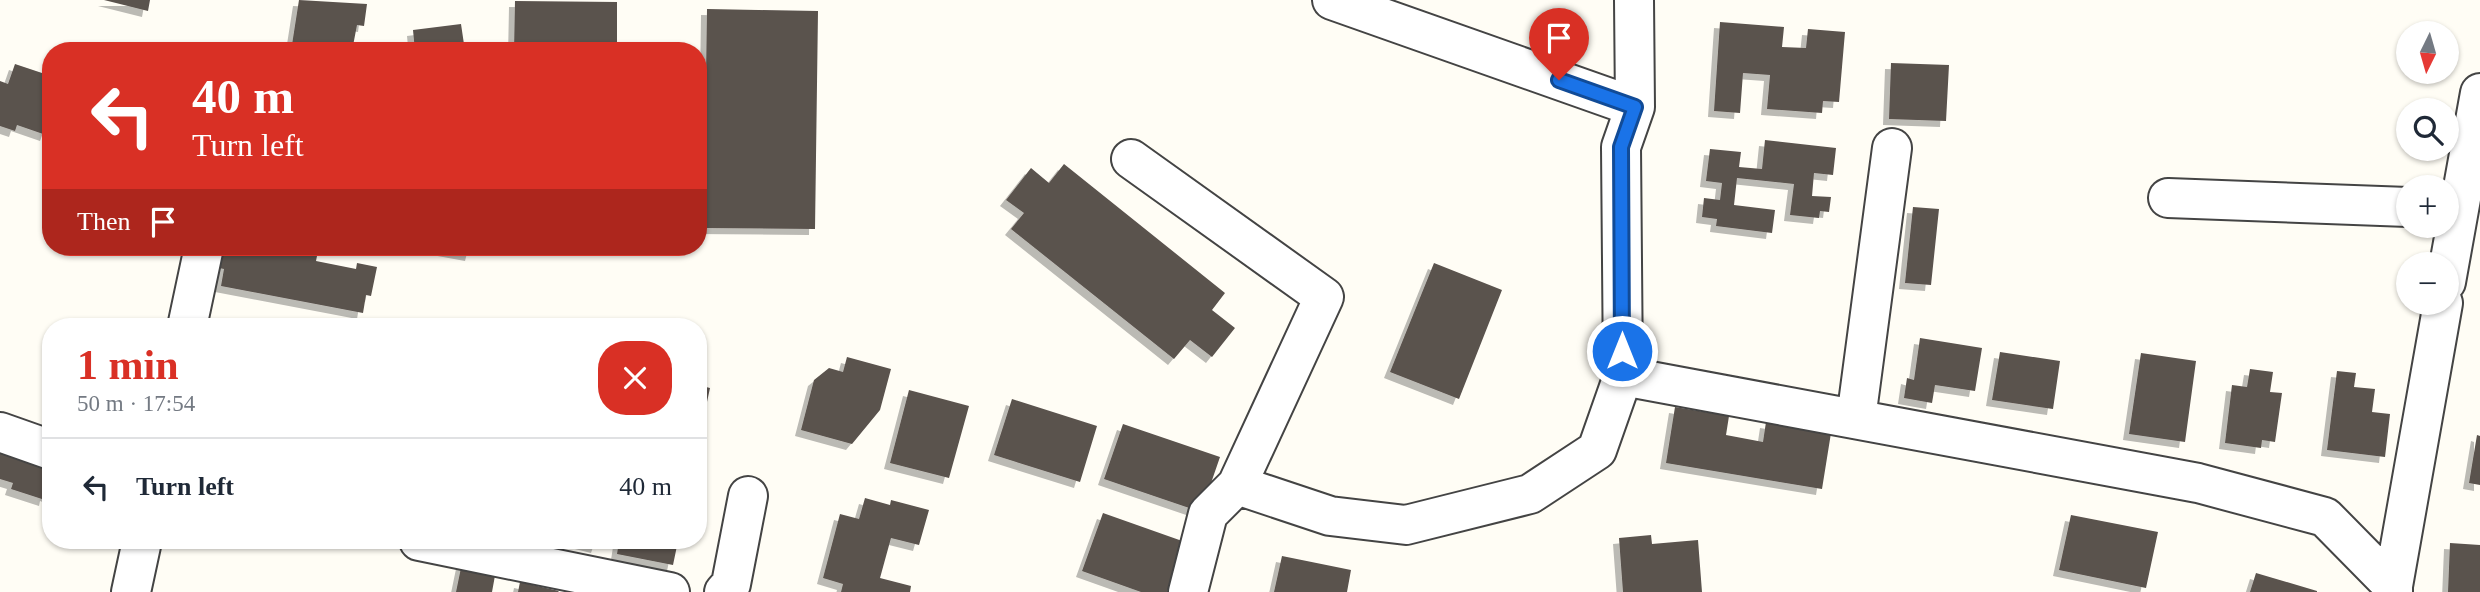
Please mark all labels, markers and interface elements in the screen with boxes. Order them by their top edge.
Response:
pin [1529,8,1589,80]
icon: arrive [1540,19,1578,57]
north arrow [2396,21,2459,84]
map controls [2396,21,2459,315]
text: 40 m [192,69,294,124]
icon: left [77,70,168,161]
button: search [2396,98,2459,161]
text: Turn left [192,127,304,163]
button: + [2396,175,2459,238]
icon: arrive [144,203,182,241]
text: Then [77,207,130,236]
button: − [2396,252,2459,315]
position arrow [1585,314,1659,388]
button: close [598,341,672,415]
text: 1 min [77,342,179,388]
text: 50 m · 17:54 [77,391,195,416]
icon: left [77,468,115,506]
text: Turn left [136,472,234,501]
text: 40 m [619,472,672,501]

